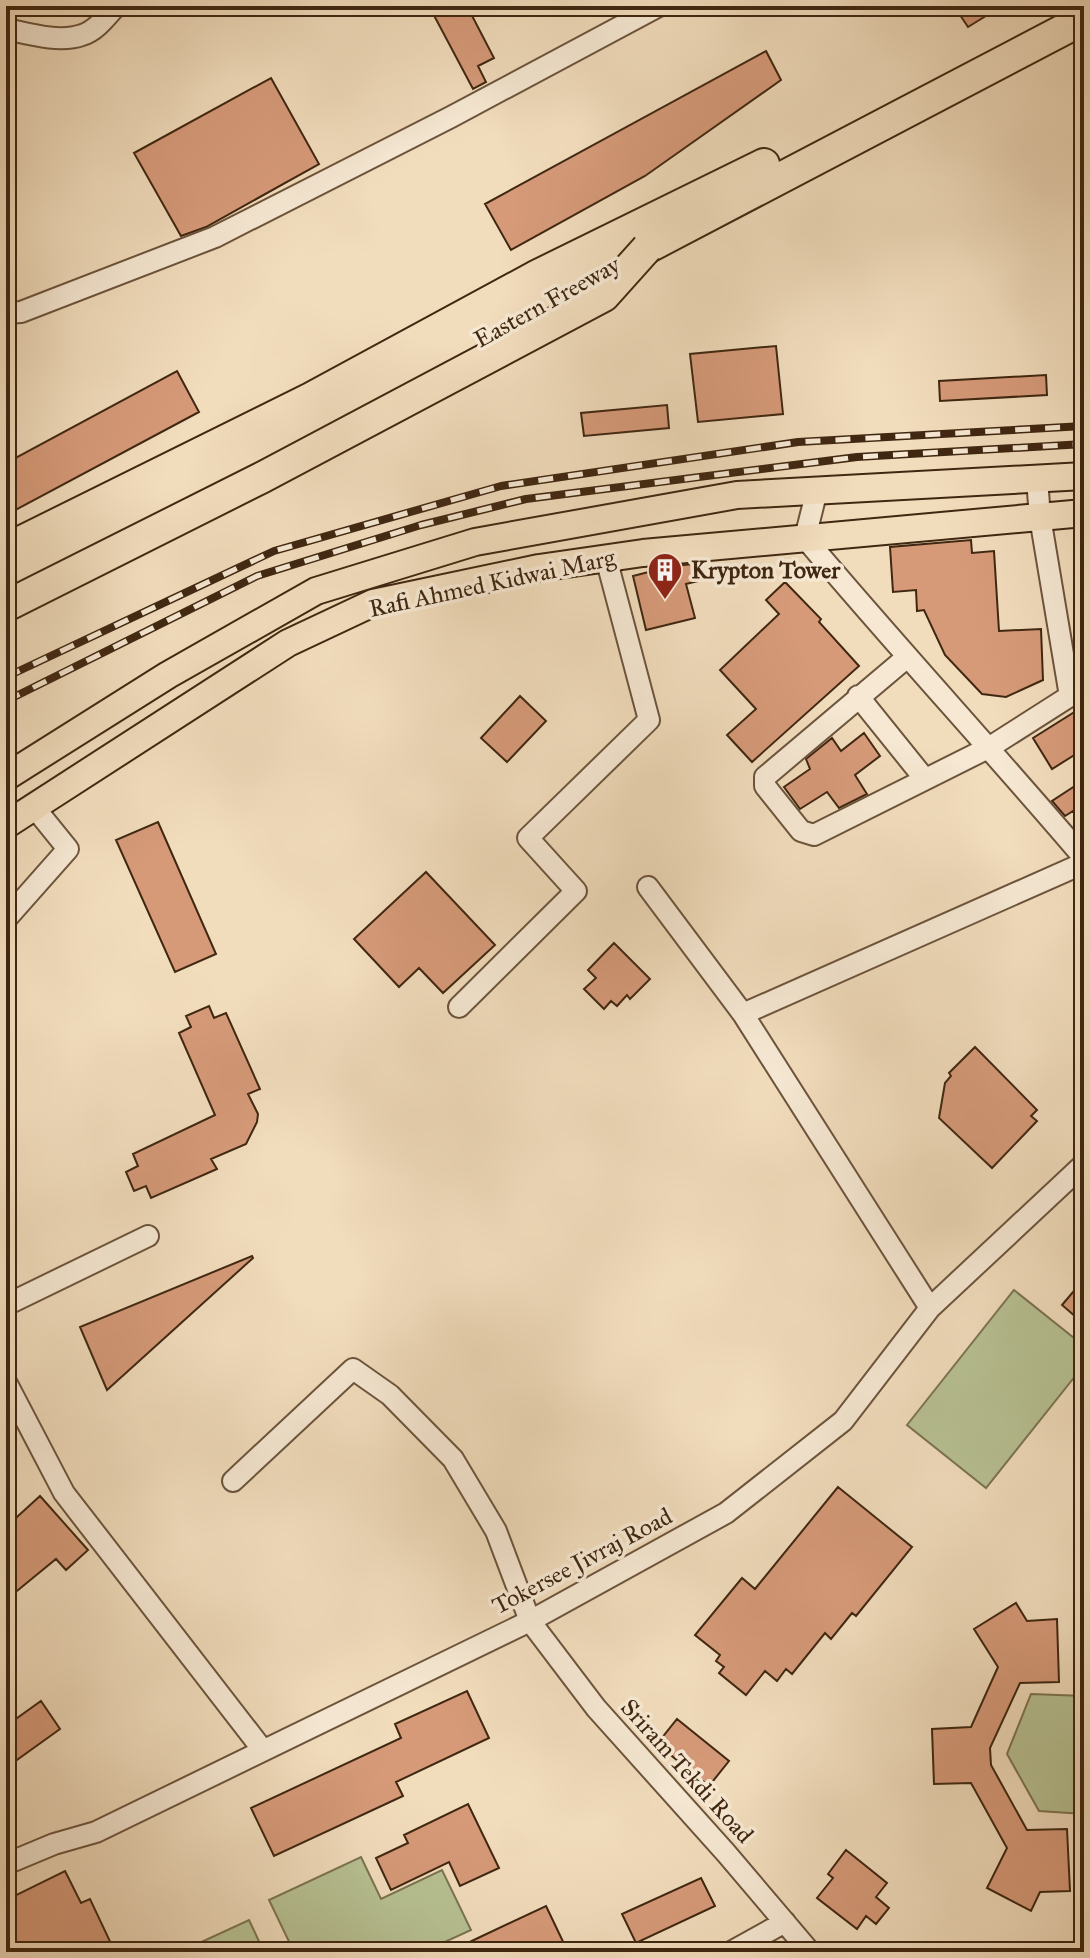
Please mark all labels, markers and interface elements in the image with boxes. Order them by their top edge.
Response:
street label: Eastern Freeway [469,249,626,354]
street label: Rafi Ahmed Kidwai Marg [366,542,619,624]
building icon: Krypton Tower [646,551,684,601]
place label: Krypton Tower [691,555,841,585]
street label: Tokersee Jivraj Road [487,1501,677,1621]
street label: Sriram Tekdi Road [614,1693,760,1849]

